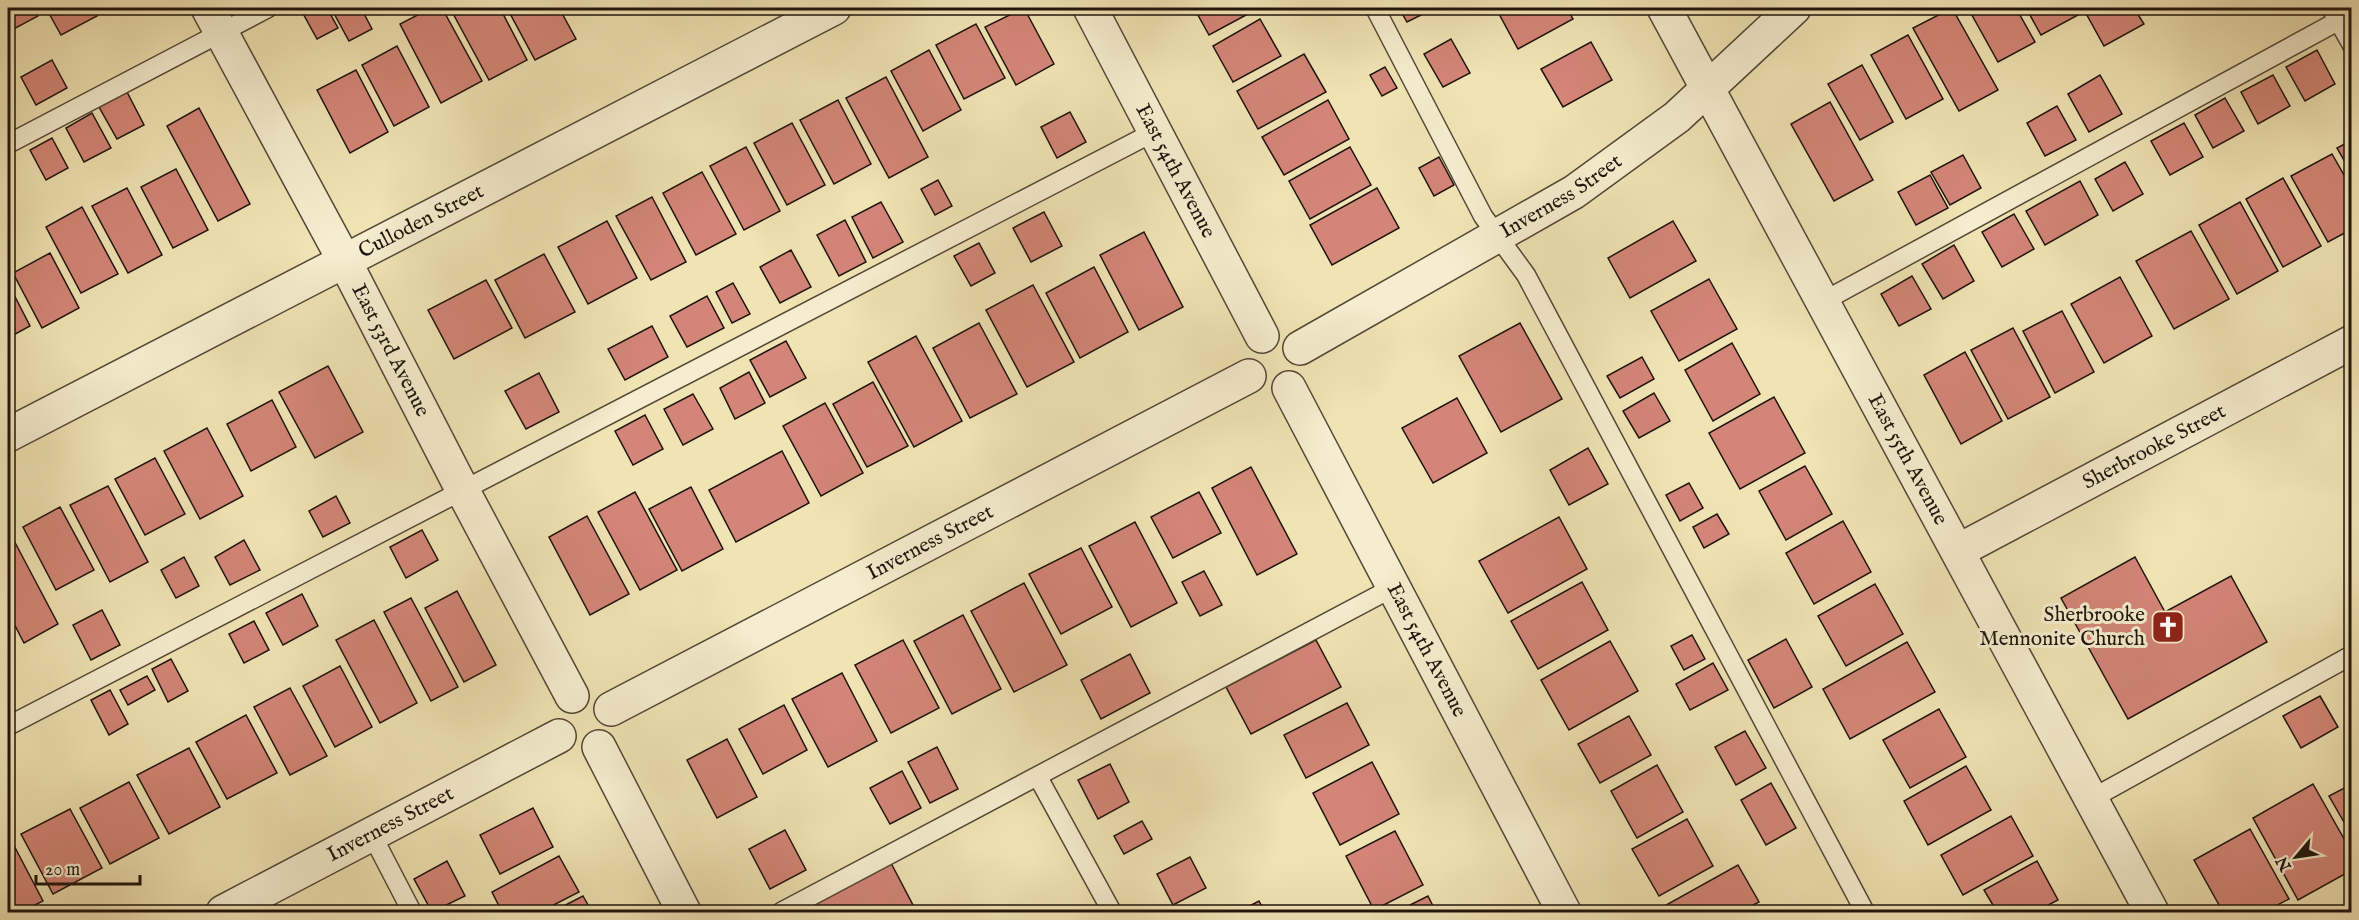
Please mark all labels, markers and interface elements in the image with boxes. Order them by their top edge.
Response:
street label: East 54th Avenue [1129,99,1222,243]
street label: Inverness Street [1495,148,1627,245]
street label: Culloden Street [354,178,488,265]
street label: East 53rd Avenue [345,279,436,422]
street label: East 55th Avenue [1861,389,1954,530]
street label: Sherbrooke Street [2078,398,2230,496]
street label: Inverness Street [862,498,998,587]
street label: East 54th Avenue [1380,578,1473,722]
place label: Sherbrooke Mennonite Church [1979,602,2145,653]
church icon: Sherbrooke Mennonite Church [2150,609,2186,645]
street label: Inverness Street [323,780,458,869]
north arrow [2266,827,2326,887]
scale bar [36,848,140,886]
text: N [2272,852,2297,875]
text: 20 m [45,859,80,882]

